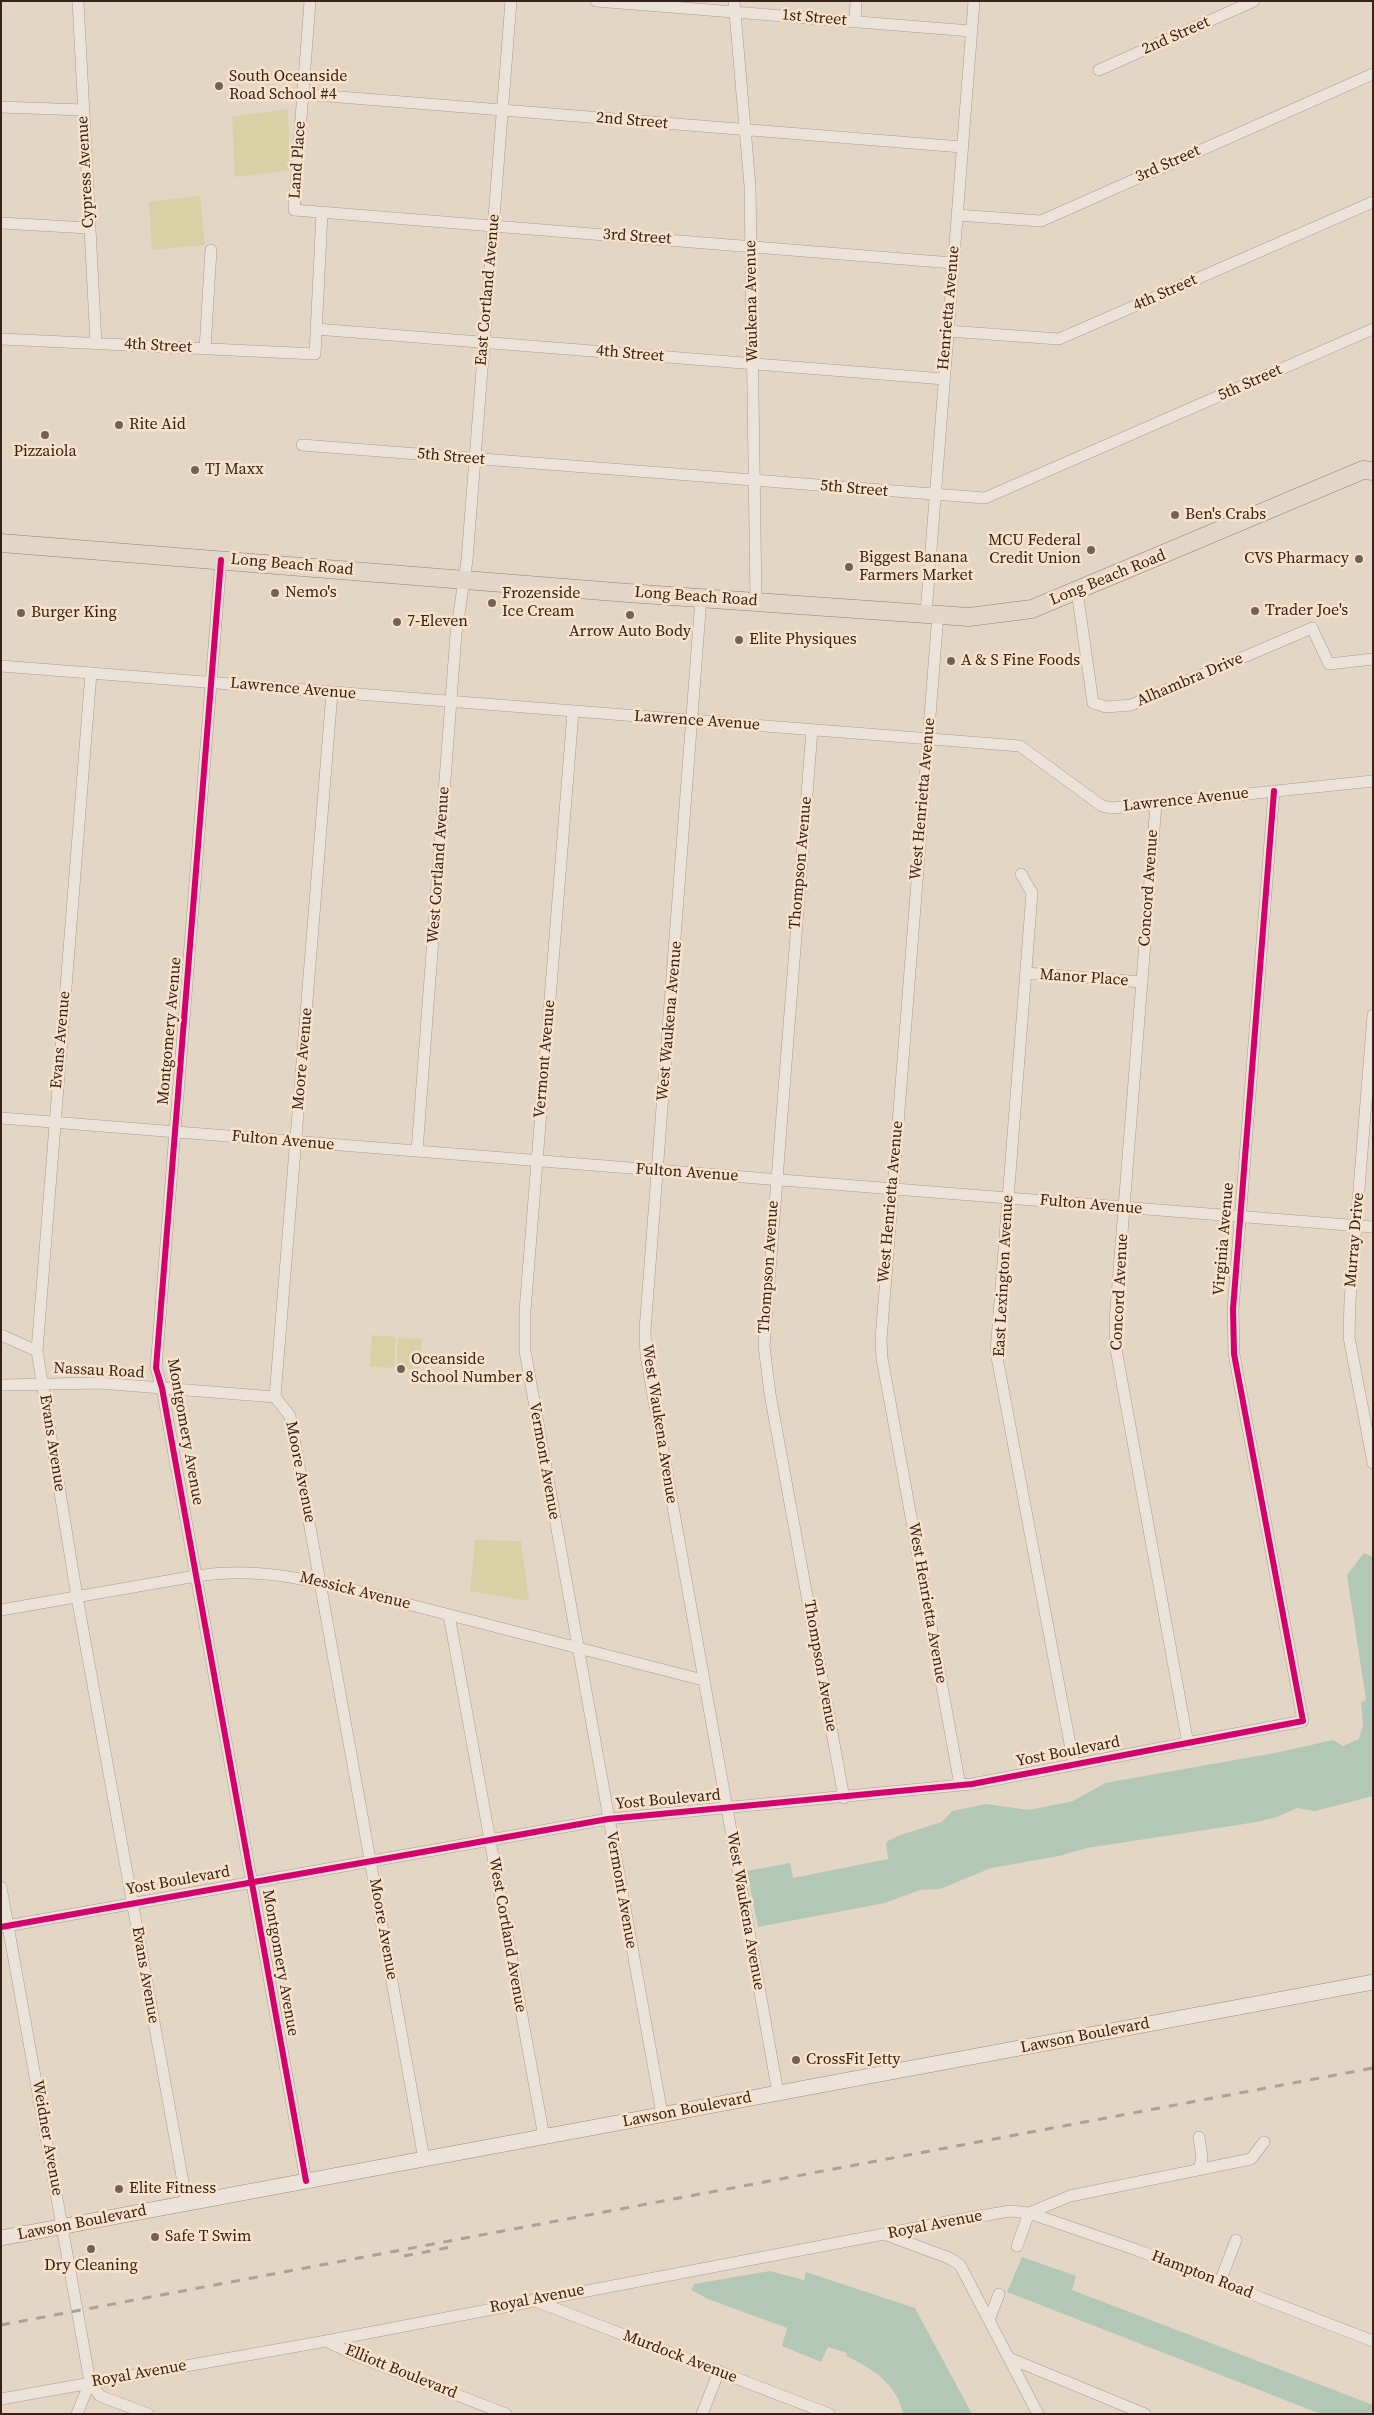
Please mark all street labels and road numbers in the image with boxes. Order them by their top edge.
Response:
street label: 1st Street [781,6,847,30]
street label: 2nd Street [1139,13,1213,59]
street label: 2nd Street [595,108,669,134]
street label: Cypress Avenue [73,115,99,229]
street label: Land Place [286,120,310,200]
street label: 3rd Street [1133,141,1203,187]
street label: East Cortland Avenue [472,213,504,367]
street label: 3rd Street [602,225,672,249]
street label: Waukena Avenue [741,240,763,362]
street label: Henrietta Avenue [934,245,964,371]
street label: 4th Street [1130,270,1200,316]
street label: 4th Street [124,335,192,357]
street label: 4th Street [595,341,665,367]
street label: 5th Street [1215,360,1285,406]
street label: 5th Street [416,444,486,470]
street label: 5th Street [819,476,889,502]
street label: Long Beach Road [1047,546,1169,610]
street label: Long Beach Road [230,550,354,580]
street label: Long Beach Road [634,583,758,611]
street label: Alhambra Drive [1134,649,1246,711]
street label: Lawrence Avenue [229,674,357,704]
street label: Lawrence Avenue [633,707,761,735]
street label: West Henrietta Avenue [906,717,940,881]
street label: Lawrence Avenue [1122,784,1250,816]
street label: West Cortland Avenue [424,786,454,944]
street label: Thompson Avenue [786,796,816,930]
street label: Concord Avenue [1135,829,1163,947]
street label: West Waukena Avenue [653,940,687,1102]
street label: Montgomery Avenue [154,956,186,1106]
street label: Manor Place [1039,965,1129,991]
street label: Evans Avenue [47,990,75,1090]
street label: Vermont Avenue [530,999,560,1119]
street label: Moore Avenue [289,1007,317,1111]
street label: West Henrietta Avenue [874,1120,908,1284]
street label: Fulton Avenue [231,1127,335,1155]
street label: Fulton Avenue [635,1160,739,1186]
street label: Virginia Avenue [1209,1182,1239,1296]
street label: Fulton Avenue [1039,1191,1143,1219]
street label: Murray Drive [1341,1192,1369,1288]
street label: East Lexington Avenue [990,1194,1018,1358]
street label: Thompson Avenue [755,1200,783,1334]
street label: Concord Avenue [1107,1233,1133,1351]
street label: West Waukena Avenue [637,1343,681,1505]
street label: Montgomery Avenue [163,1357,207,1507]
street label: Nassau Road [53,1359,145,1383]
street label: Evans Avenue [35,1393,69,1493]
street label: Vermont Avenue [524,1401,564,1521]
street label: Moore Avenue [281,1420,319,1524]
street label: West Henrietta Avenue [903,1521,951,1685]
street label: Messick Avenue [298,1568,412,1614]
street label: Thompson Avenue [799,1599,841,1733]
street label: Yost Boulevard [1014,1732,1122,1772]
street label: Yost Boulevard [615,1786,721,1814]
street label: Vermont Avenue [601,1830,641,1950]
street label: West Waukena Avenue [722,1830,768,1992]
street label: West Cortland Avenue [484,1856,530,2014]
street label: Yost Boulevard [124,1862,232,1900]
street label: Moore Avenue [365,1877,401,1981]
street label: Montgomery Avenue [258,1888,302,2038]
street label: Evans Avenue [127,1925,163,2025]
street label: Lawson Boulevard [1019,2014,1151,2058]
street label: Weidner Avenue [27,2079,67,2197]
street label: Lawson Boulevard [621,2088,753,2132]
street label: Lawson Boulevard [16,2201,148,2245]
street label: Royal Avenue [886,2206,984,2244]
street label: Hampton Road [1148,2247,1256,2303]
street label: Royal Avenue [488,2280,586,2318]
street label: Murdock Avenue [620,2326,740,2388]
street label: Elliott Boulevard [342,2341,460,2403]
street label: Royal Avenue [90,2356,188,2392]

